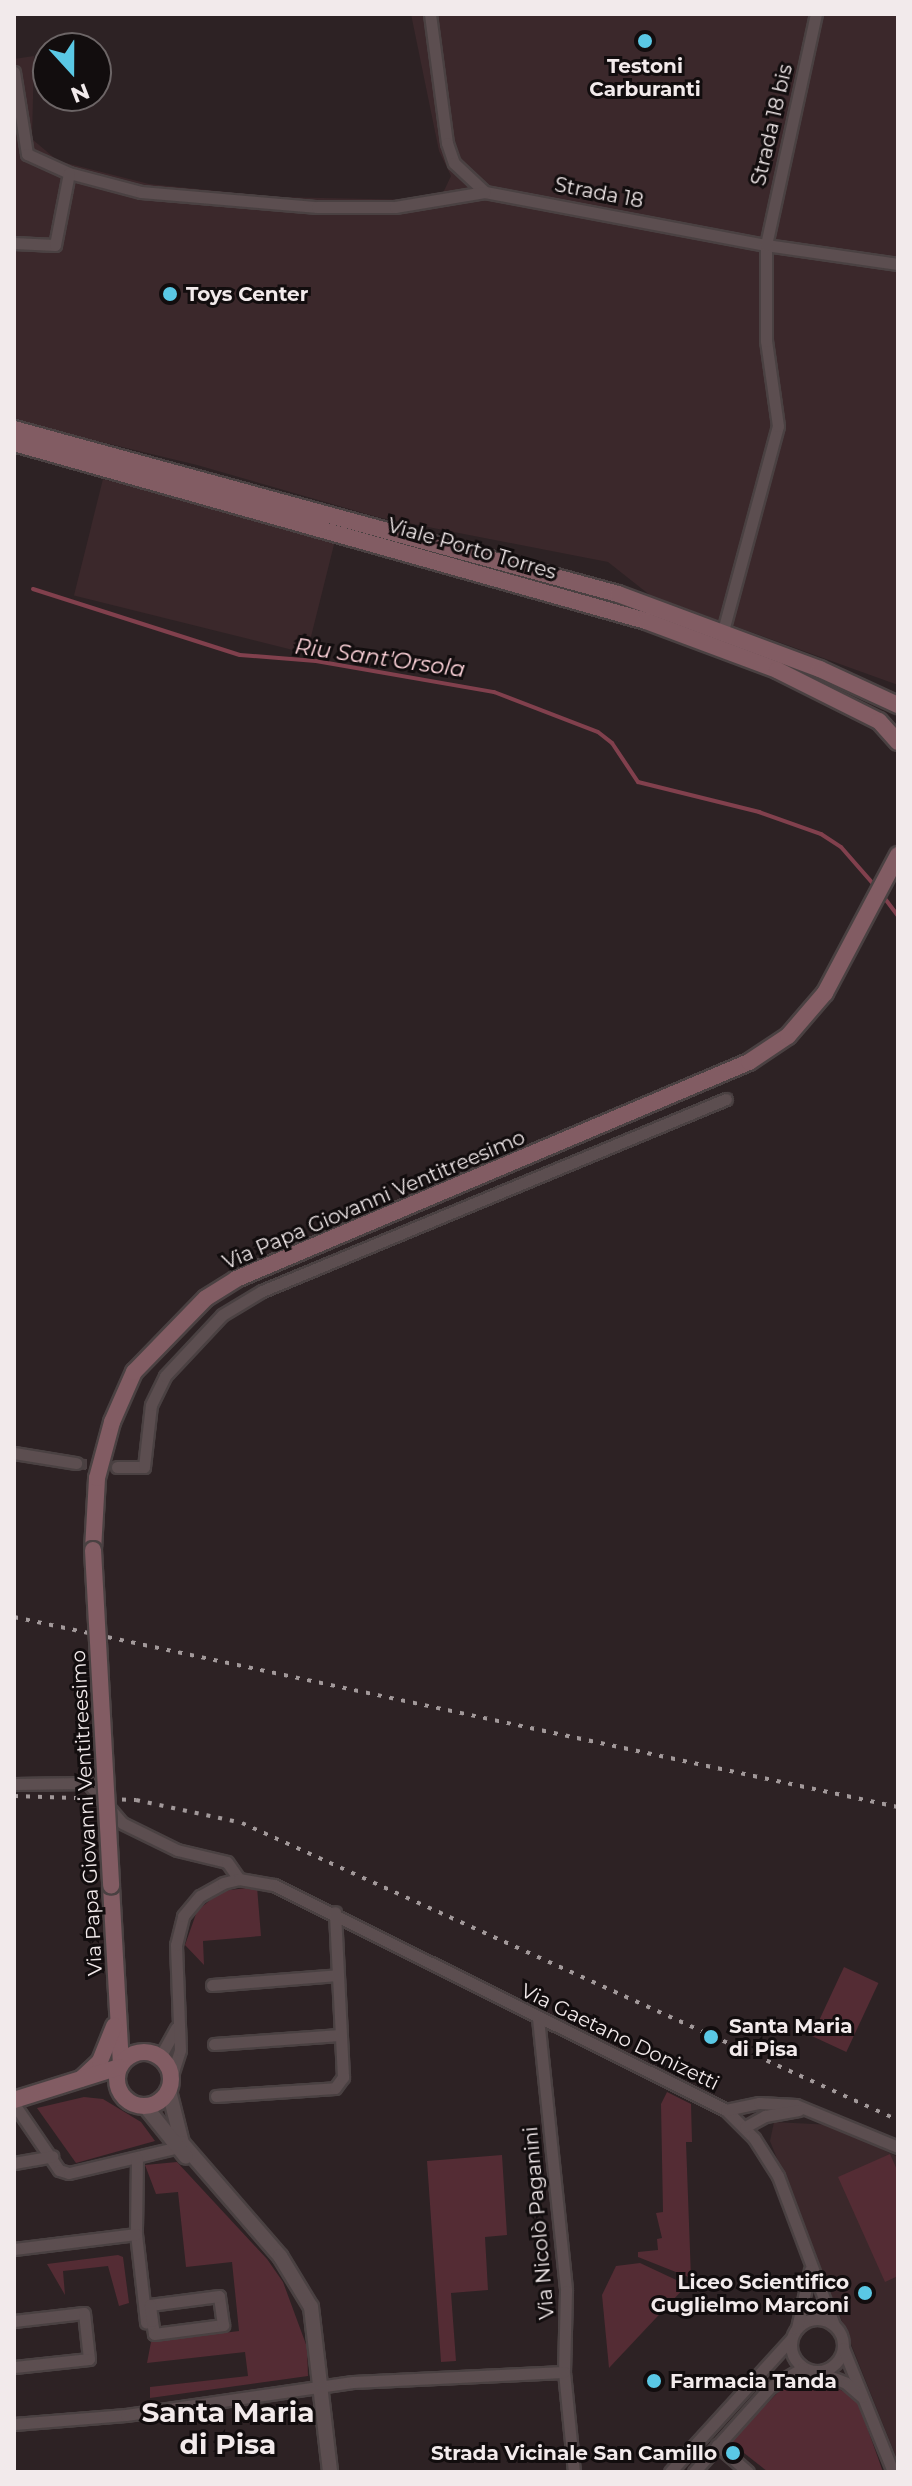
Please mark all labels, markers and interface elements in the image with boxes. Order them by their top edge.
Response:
north arrow [32,32,112,112]
marker: Testoni Carburanti [636,32,654,50]
place label: Testoni Carburanti [589,54,701,101]
street label: Strada 18 bis [746,62,798,188]
text: N [67,77,93,109]
street label: Strada 18 [553,173,645,213]
place label: Toys Center [186,282,308,306]
marker: Toys Center [161,285,179,303]
street label: Viale Porto Torres [385,513,559,585]
water label: Riu Sant'Orsola [293,633,467,683]
street label: Via Papa Giovanni Ventitreesimo [219,1125,529,1275]
street label: Via Papa Giovanni Ventitreesimo [66,1650,108,1976]
street label: Via Gaetano Donizetti [517,1979,723,2095]
place label: Santa Maria di Pisa [729,2014,853,2061]
marker: Santa Maria di Pisa [700,2026,722,2048]
street label: Via Nicolò Paganini [519,2126,559,2320]
place label: Liceo Scientifico Guglielmo Marconi [651,2270,849,2317]
marker: Liceo Scientifico Guglielmo Marconi [856,2284,874,2302]
place label: Farmacia Tanda [670,2369,837,2393]
marker: Farmacia Tanda [645,2372,663,2390]
district label: Santa Maria di Pisa [141,2395,315,2461]
place label: Strada Vicinale San Camillo [431,2441,717,2465]
marker: Strada Vicinale San Camillo [724,2444,742,2462]

